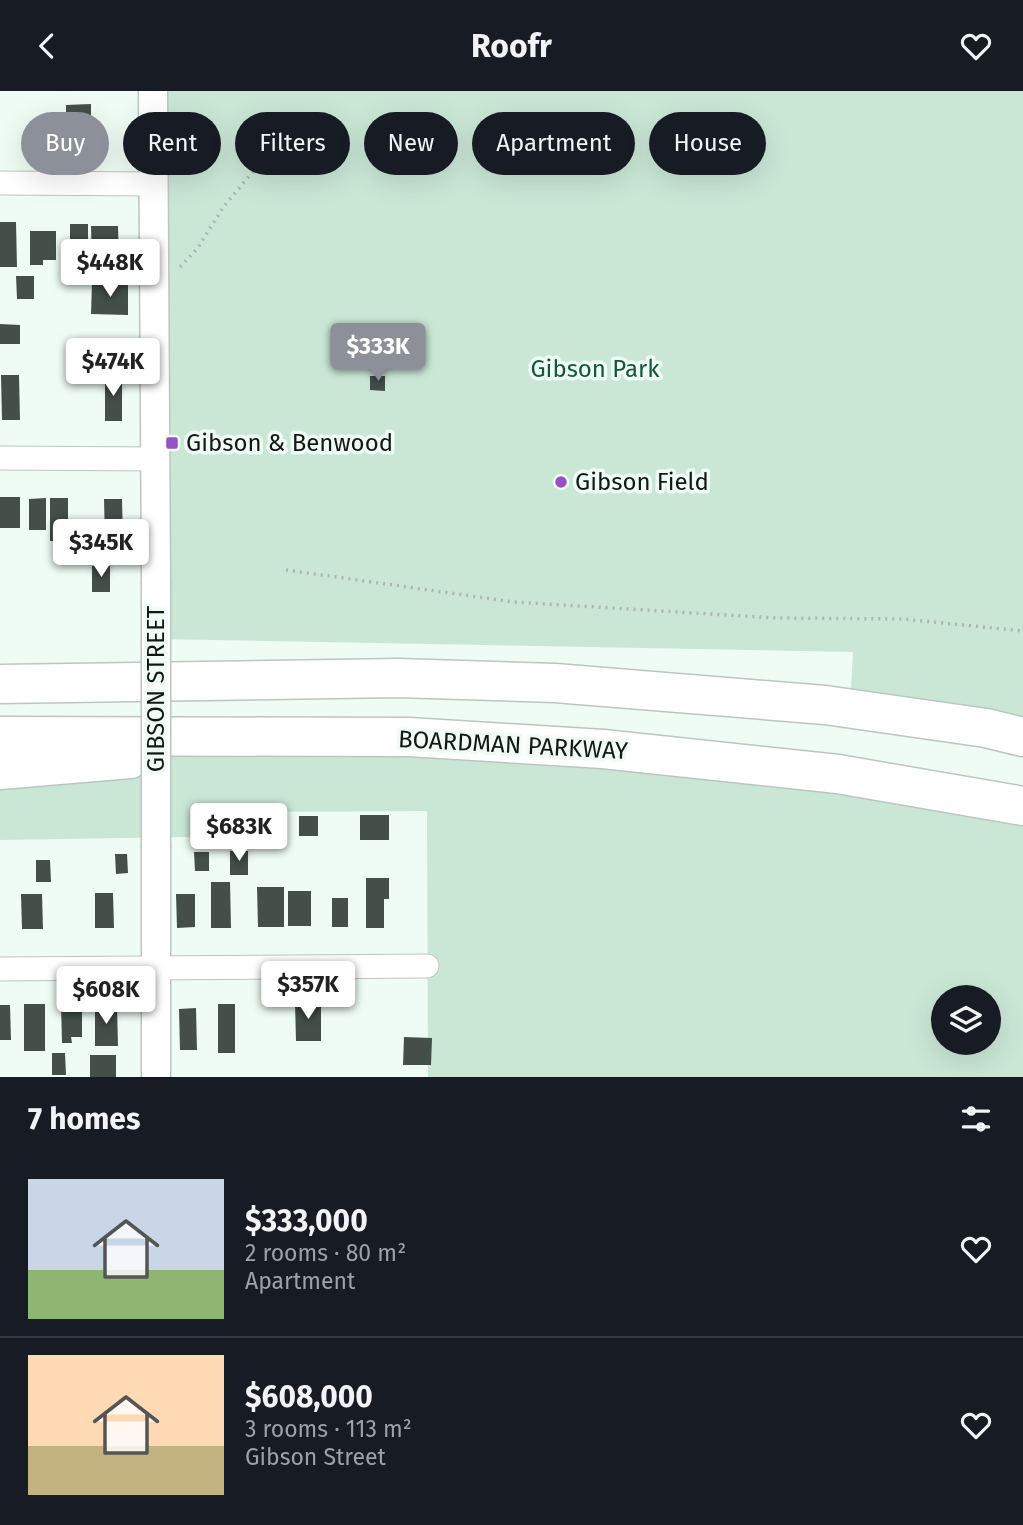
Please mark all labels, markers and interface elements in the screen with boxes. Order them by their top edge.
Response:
icon: back [28,27,66,65]
text: Roofr [471,27,552,65]
icon: heart [957,27,995,65]
chip: Buy [21,112,109,175]
chip: Rent [123,112,221,175]
chip: Filters [235,112,350,175]
chip: New [364,112,458,175]
chip: Apartment [472,112,635,175]
chip: House [649,112,766,175]
pin: $448K [61,239,159,299]
text: $448K [77,248,143,276]
pin: $333K [329,323,427,383]
text: $333K [346,332,410,360]
pin: $474K [64,338,162,398]
text: $474K [82,347,144,375]
park label: Gibson Park [530,355,660,383]
place label: Gibson & Benwood [186,429,393,457]
marker: Gibson & Benwood [164,435,180,451]
place label: Gibson Field [575,468,709,496]
marker: Gibson Field [553,474,569,490]
pin: $345K [52,519,150,579]
text: $345K [69,528,133,556]
street label: GIBSON STREET [142,605,170,772]
street label: BOARDMAN PARKWAY [397,725,629,765]
pin: $683K [190,803,288,863]
text: $683K [206,812,272,840]
pin: $357K [259,961,357,1021]
pin: $608K [57,967,155,1026]
text: $357K [277,970,339,998]
text: $608K [73,975,139,1003]
map controls [931,985,1001,1055]
button: layers [931,985,1001,1055]
icon: filters [957,1100,995,1138]
text: 7 homes [28,1101,140,1137]
text: $333,000 [245,1203,368,1239]
icon: home [84,1207,168,1291]
icon: heart [957,1230,995,1268]
text: 2 rooms · 80 m² [245,1239,406,1267]
text: Apartment [245,1267,355,1295]
text: $608,000 [245,1379,373,1415]
icon: home [84,1383,168,1467]
icon: heart [957,1406,995,1444]
text: 3 rooms · 113 m² [245,1415,412,1443]
text: Gibson Street [245,1443,386,1471]

